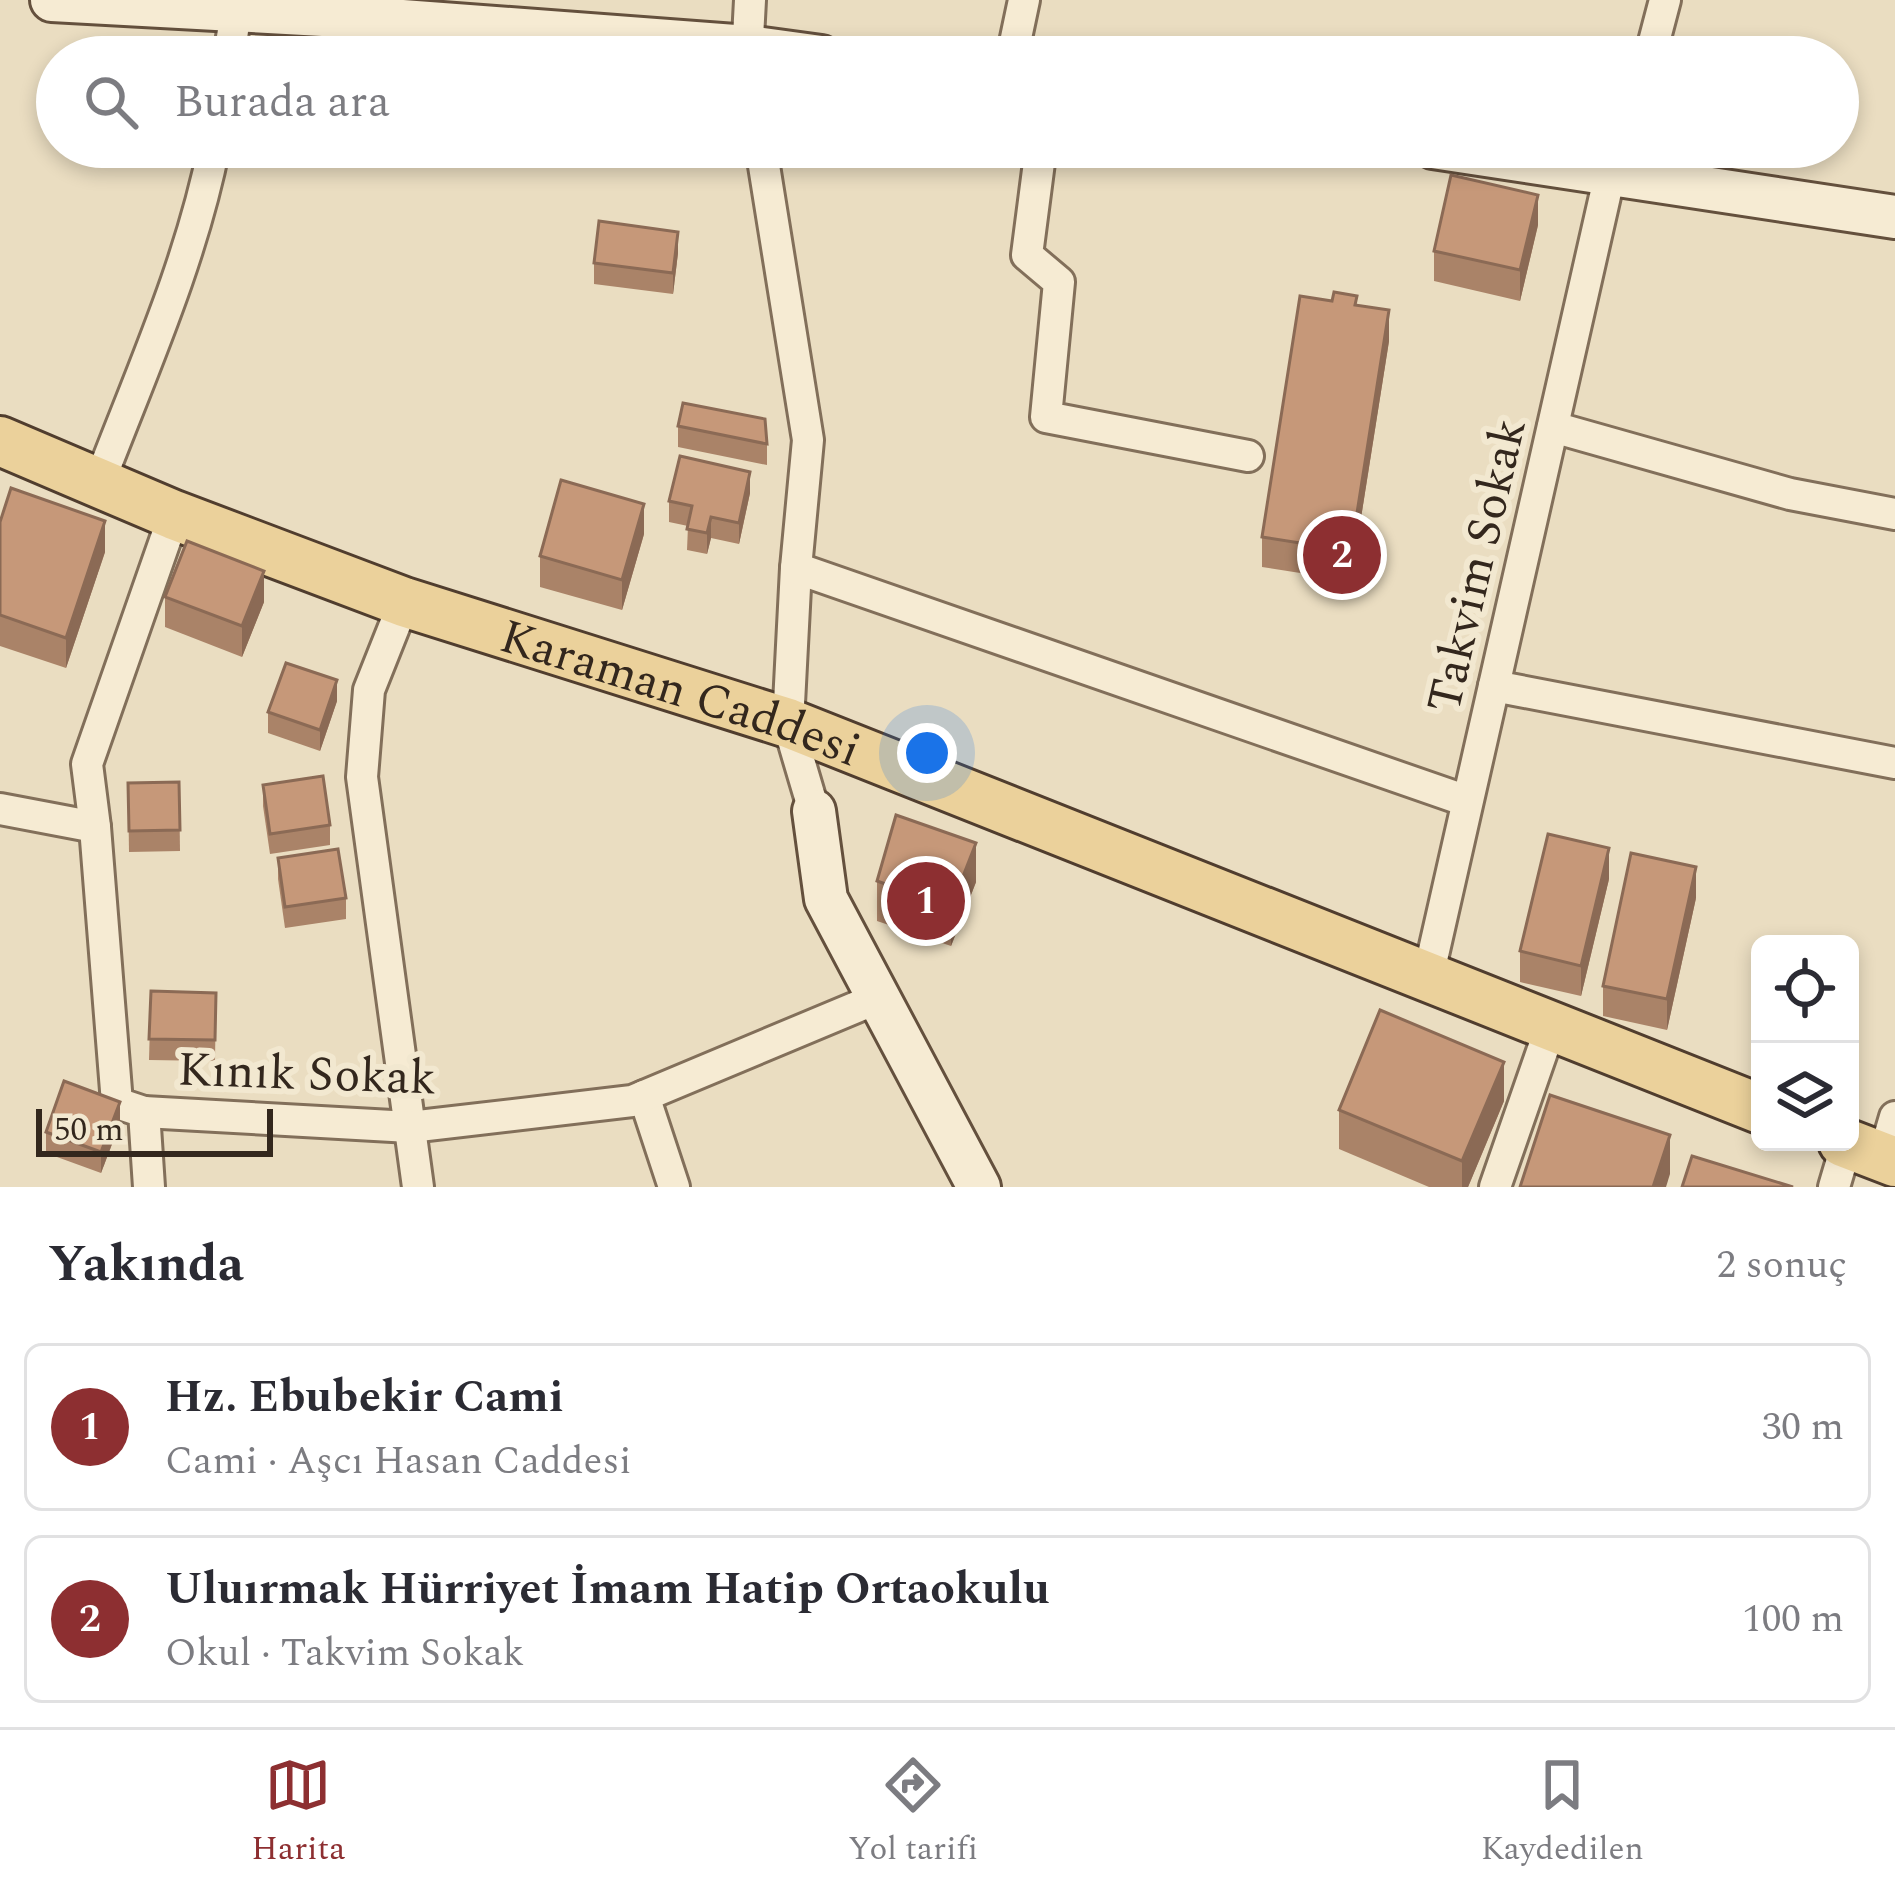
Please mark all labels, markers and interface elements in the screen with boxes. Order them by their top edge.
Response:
search box [36,36,1859,168]
text: Burada ara [174,68,390,137]
icon: search [78,69,144,135]
street label: Takvim Sokak [1408,411,1547,720]
pin: 2 [1303,510,1381,600]
street label: Karaman Caddesi [491,601,871,787]
your location [897,723,957,783]
pin: 1 [887,856,965,946]
map controls [1751,935,1859,1151]
button: locate [1751,935,1859,1043]
street label: Kınık Sokak [176,1034,438,1115]
button: layers [1751,1043,1859,1151]
scale bar [36,1103,273,1156]
text: 50 m [54,1105,124,1155]
text: Yakında [48,1226,244,1304]
text: 2 sonuç [1717,1236,1847,1295]
text: Hz. Ebubekir Cami [165,1363,564,1432]
text: 1 [79,1398,101,1457]
text: 30 m [1762,1398,1844,1457]
text: Cami · Aşcı Hasan Caddesi [165,1432,631,1491]
text: Uluırmak Hürriyet İmam Hatip Ortaokulu [165,1555,1050,1624]
text: 2 [79,1590,101,1649]
text: 100 m [1742,1590,1844,1649]
text: Okul · Takvim Sokak [165,1624,524,1683]
tab: Harita [251,1752,345,1874]
tab: Yol tarifi [848,1752,978,1874]
tab: Kaydedilen [1481,1752,1644,1874]

